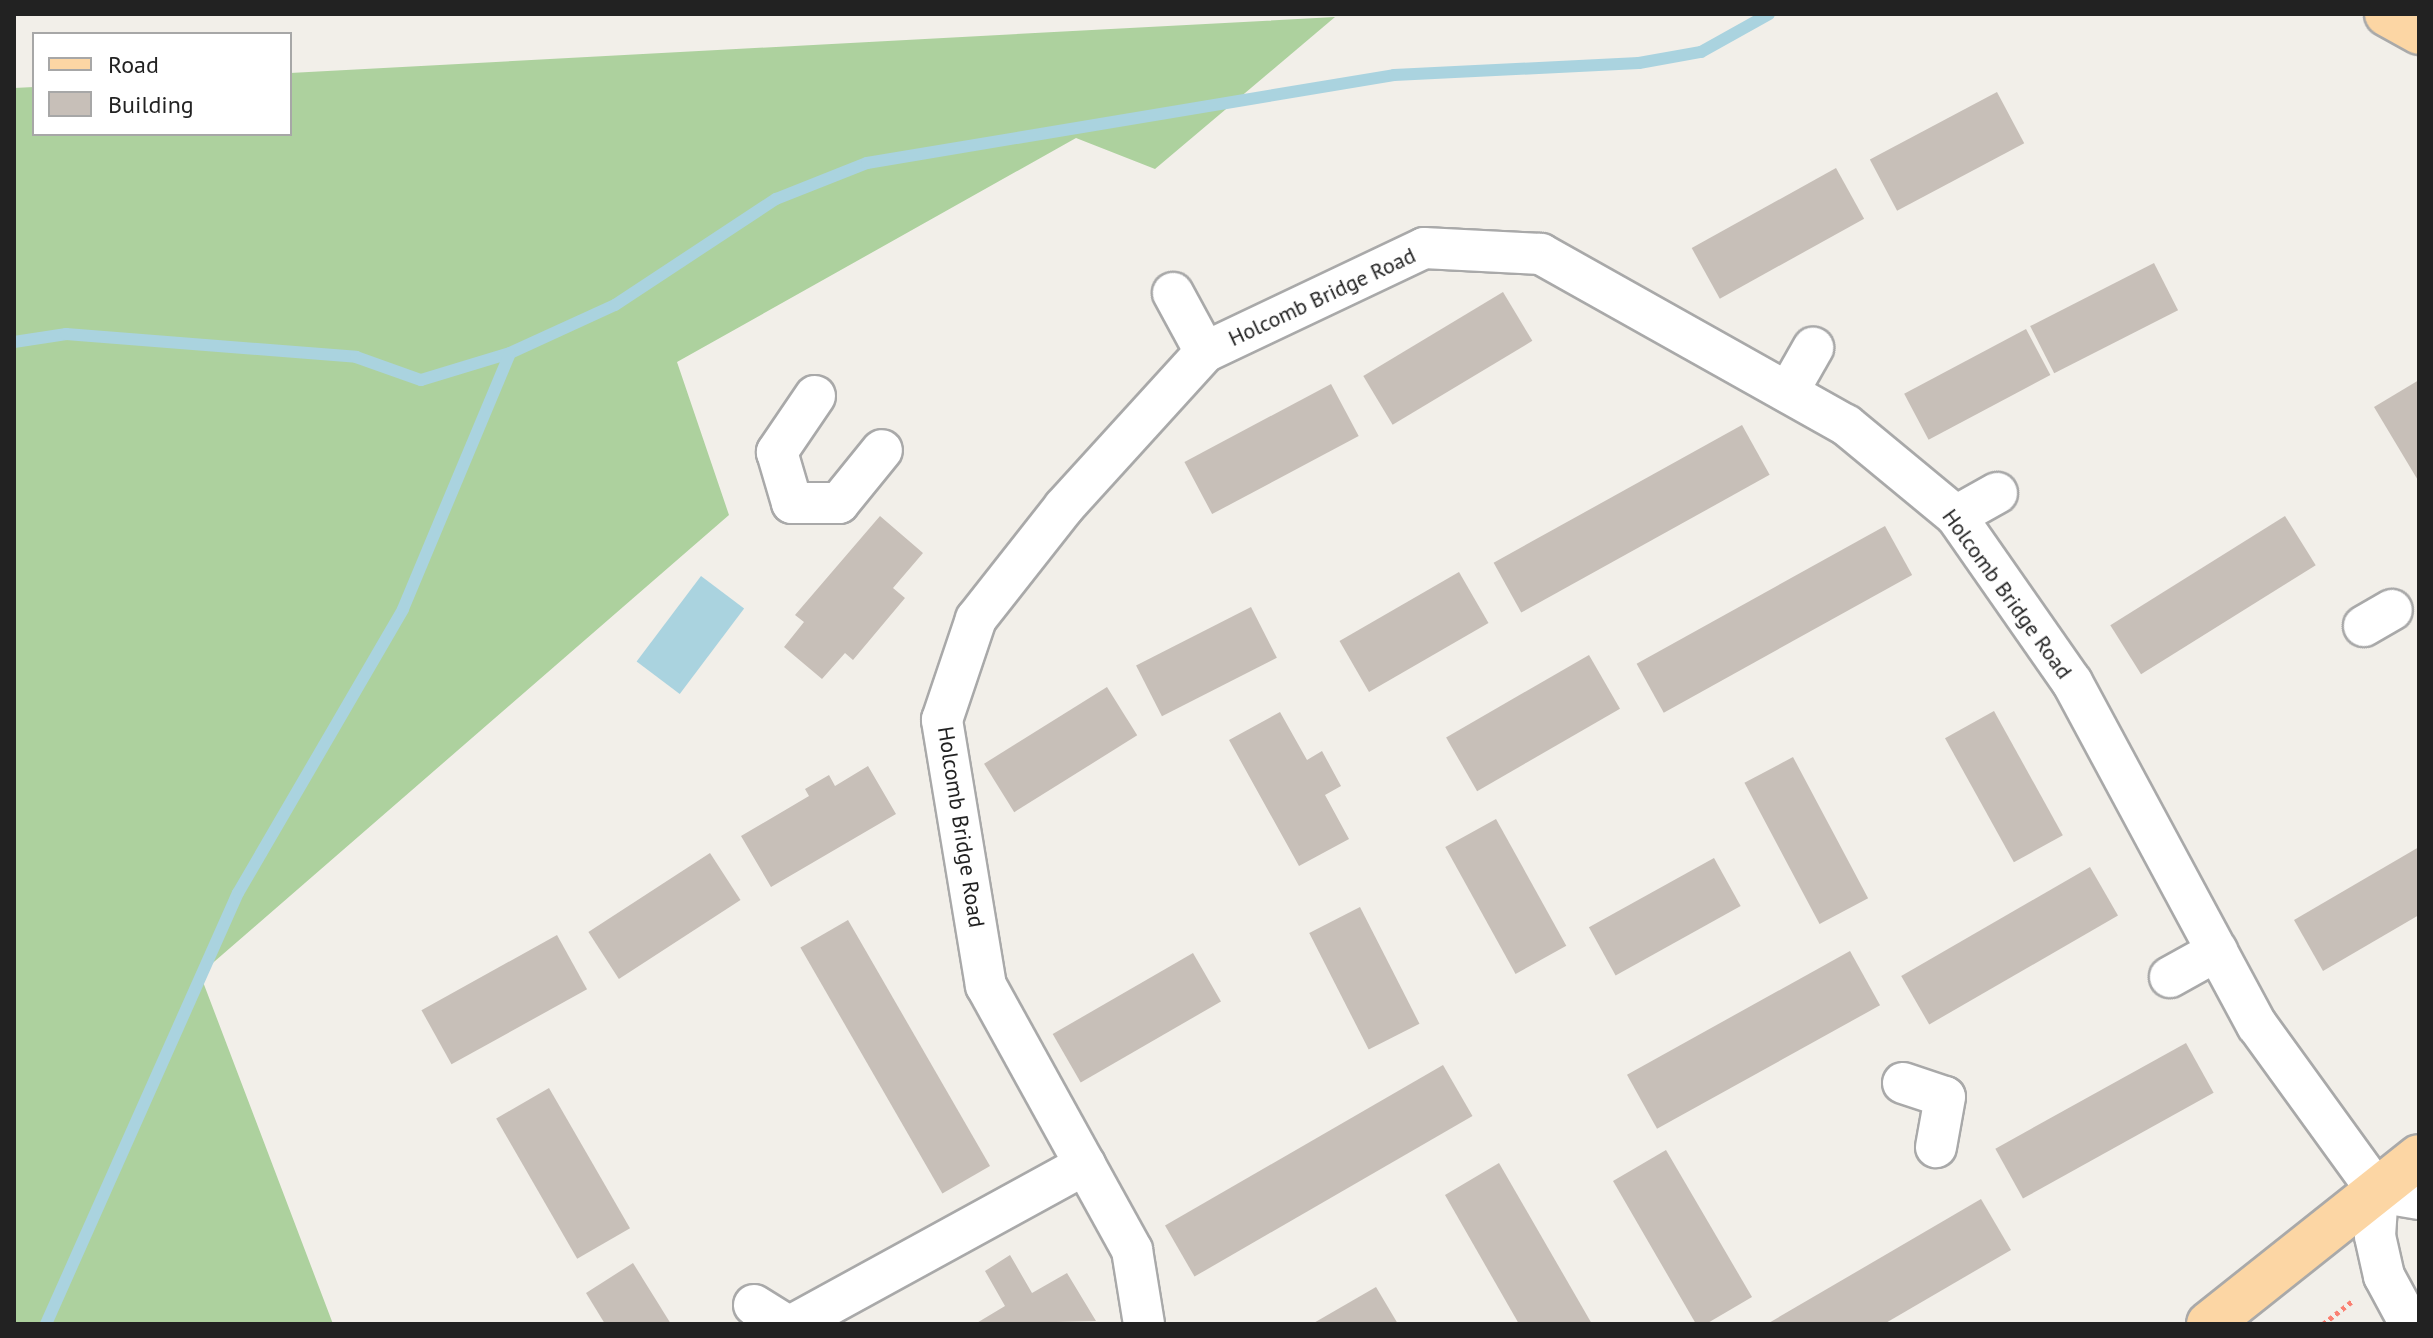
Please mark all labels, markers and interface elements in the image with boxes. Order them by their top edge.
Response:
legend [32,32,292,136]
text: Road [108,49,159,80]
text: Building [108,89,194,120]
street label: Holcomb Bridge Road [1224,242,1420,352]
street label: Holcomb Bridge Road [1937,504,2077,684]
street label: Holcomb Bridge Road [932,725,990,929]

